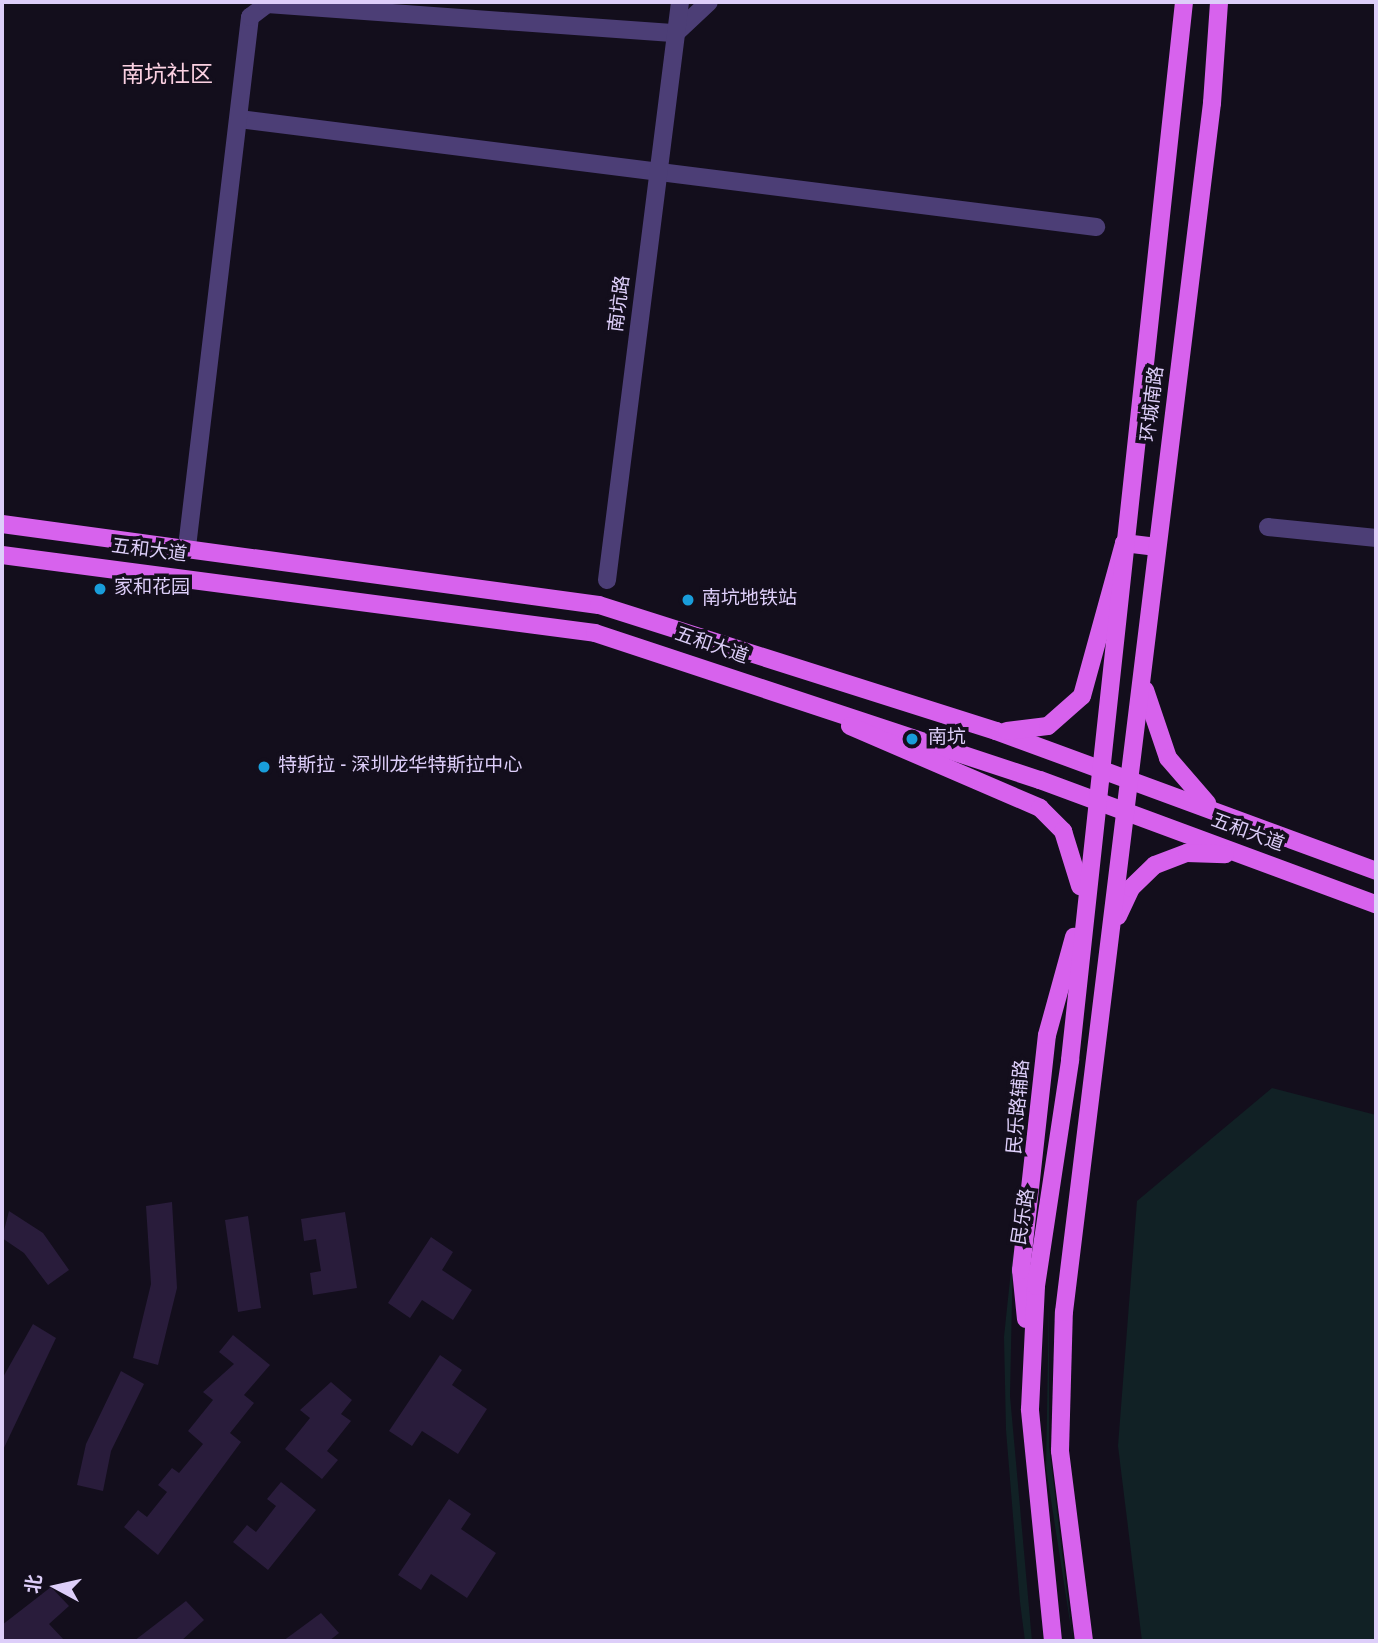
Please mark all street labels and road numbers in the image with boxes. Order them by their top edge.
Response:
street label: 南坑路 [606,274,636,334]
street label: 环城南路 [1138,365,1170,443]
street label: 五和大道 [110,536,188,568]
street label: 五和大道 [671,624,751,670]
street label: 五和大道 [1207,810,1287,858]
street label: 民乐路辅路 [1005,1059,1035,1155]
street label: 民乐路 [1009,1187,1041,1247]

